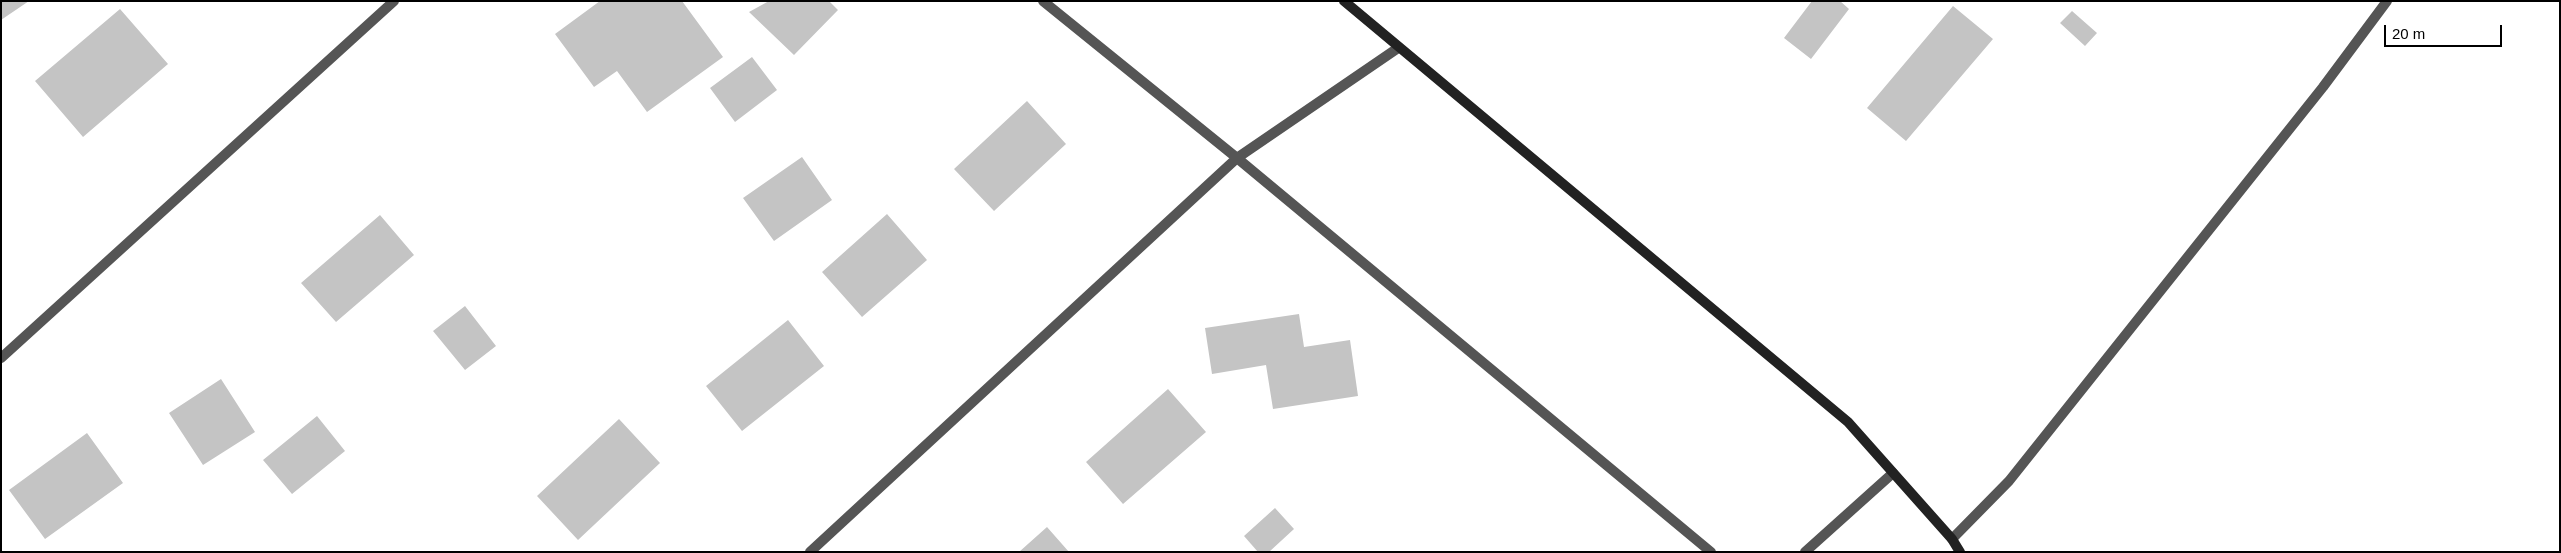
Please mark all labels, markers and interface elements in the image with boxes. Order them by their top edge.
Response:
scale bar [2386,15,2504,47]
text: 20 m [2392,25,2425,42]

